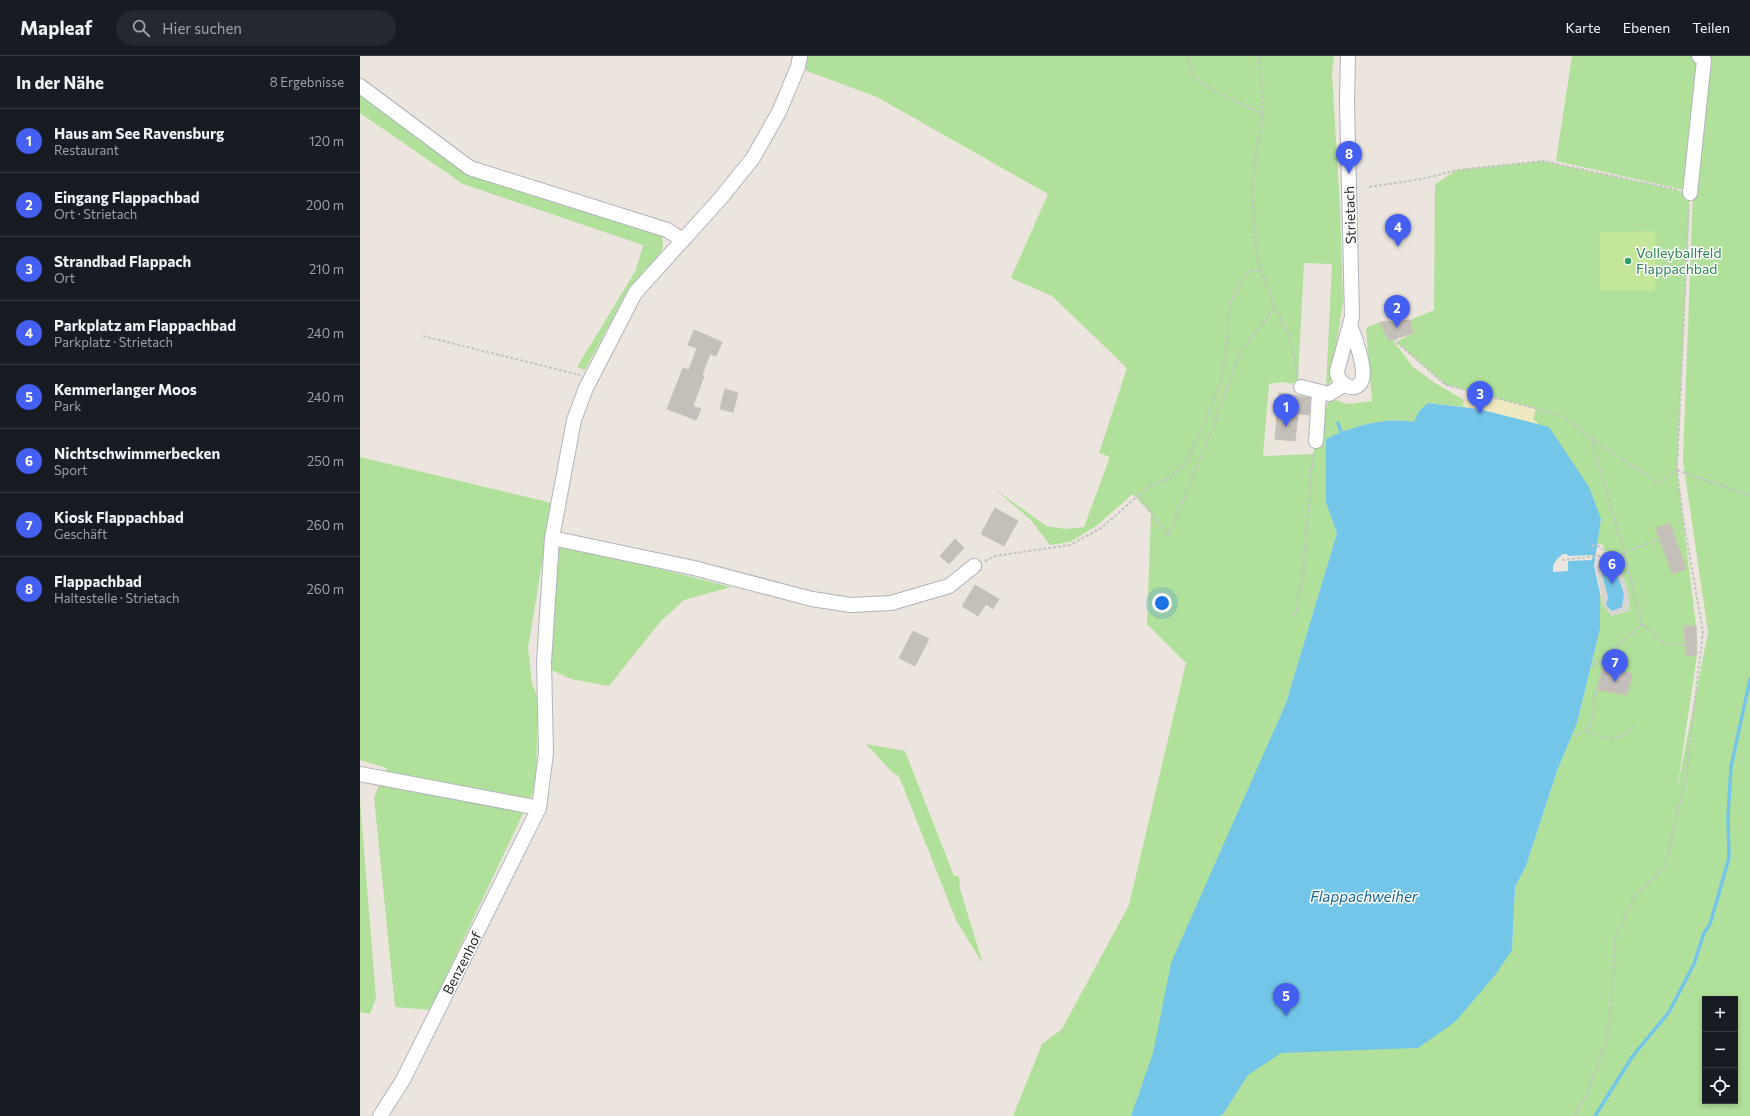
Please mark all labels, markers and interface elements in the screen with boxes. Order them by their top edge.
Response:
search box [116,10,396,46]
text: Mapleaf [20,16,92,39]
icon: search [130,17,152,39]
text: Hier suchen [162,19,242,37]
text: Karte [1565,19,1601,36]
text: Ebenen [1623,19,1670,36]
text: Teilen [1692,19,1730,36]
text: In der Nähe [16,72,104,93]
text: 8 Ergebnisse [270,74,344,90]
text: Haus am See Ravensburg [54,124,224,142]
text: 1 [26,133,32,149]
text: 120 m [309,133,344,149]
pin: 8 [1336,141,1362,174]
text: Restaurant [54,142,119,158]
street label: Strietach [1340,186,1359,244]
text: Eingang Flappachbad [54,188,200,206]
text: 2 [25,197,33,213]
text: 200 m [306,197,344,213]
text: Ort · Strietach [54,206,137,222]
pin: 4 [1385,214,1411,247]
place label: Volleyballfeld Flappachbad [1636,244,1722,277]
text: Strandbad Flappach [54,252,191,270]
marker: Volleyballfeld Flappachbad [1623,256,1633,266]
text: 3 [25,261,33,277]
text: 210 m [309,261,344,277]
text: Ort [54,270,75,286]
pin: 2 [1384,295,1410,328]
text: Parkplatz am Flappachbad [54,316,236,334]
text: 4 [25,325,33,341]
text: 240 m [307,325,344,341]
text: Parkplatz · Strietach [54,334,173,350]
text: Kemmerlanger Moos [54,380,197,398]
pin: 3 [1467,381,1493,414]
text: 5 [25,389,33,405]
text: 240 m [307,389,344,405]
pin: 1 [1273,394,1299,427]
text: Park [54,398,81,414]
text: Nichtschwimmerbecken [54,444,220,462]
text: 6 [25,453,33,469]
text: 250 m [307,453,344,469]
text: Sport [54,462,88,478]
text: Kiosk Flappachbad [54,508,184,526]
text: 7 [25,517,33,533]
text: 260 m [307,517,344,533]
text: Geschäft [54,526,107,542]
pin: 6 [1599,551,1625,584]
text: Flappachbad [54,572,142,590]
text: 8 [25,581,33,597]
text: 260 m [307,581,344,597]
text: Haltestelle · Strietach [54,590,180,606]
your location [1152,593,1172,613]
pin: 7 [1602,649,1628,682]
water label: Flappachweiher [1310,887,1419,905]
street label: Benzenhof [438,928,485,997]
pin: 5 [1273,983,1299,1016]
map controls [1702,996,1738,1104]
button: + [1702,996,1738,1032]
button: − [1702,1032,1738,1068]
button: locate [1702,1068,1738,1104]

